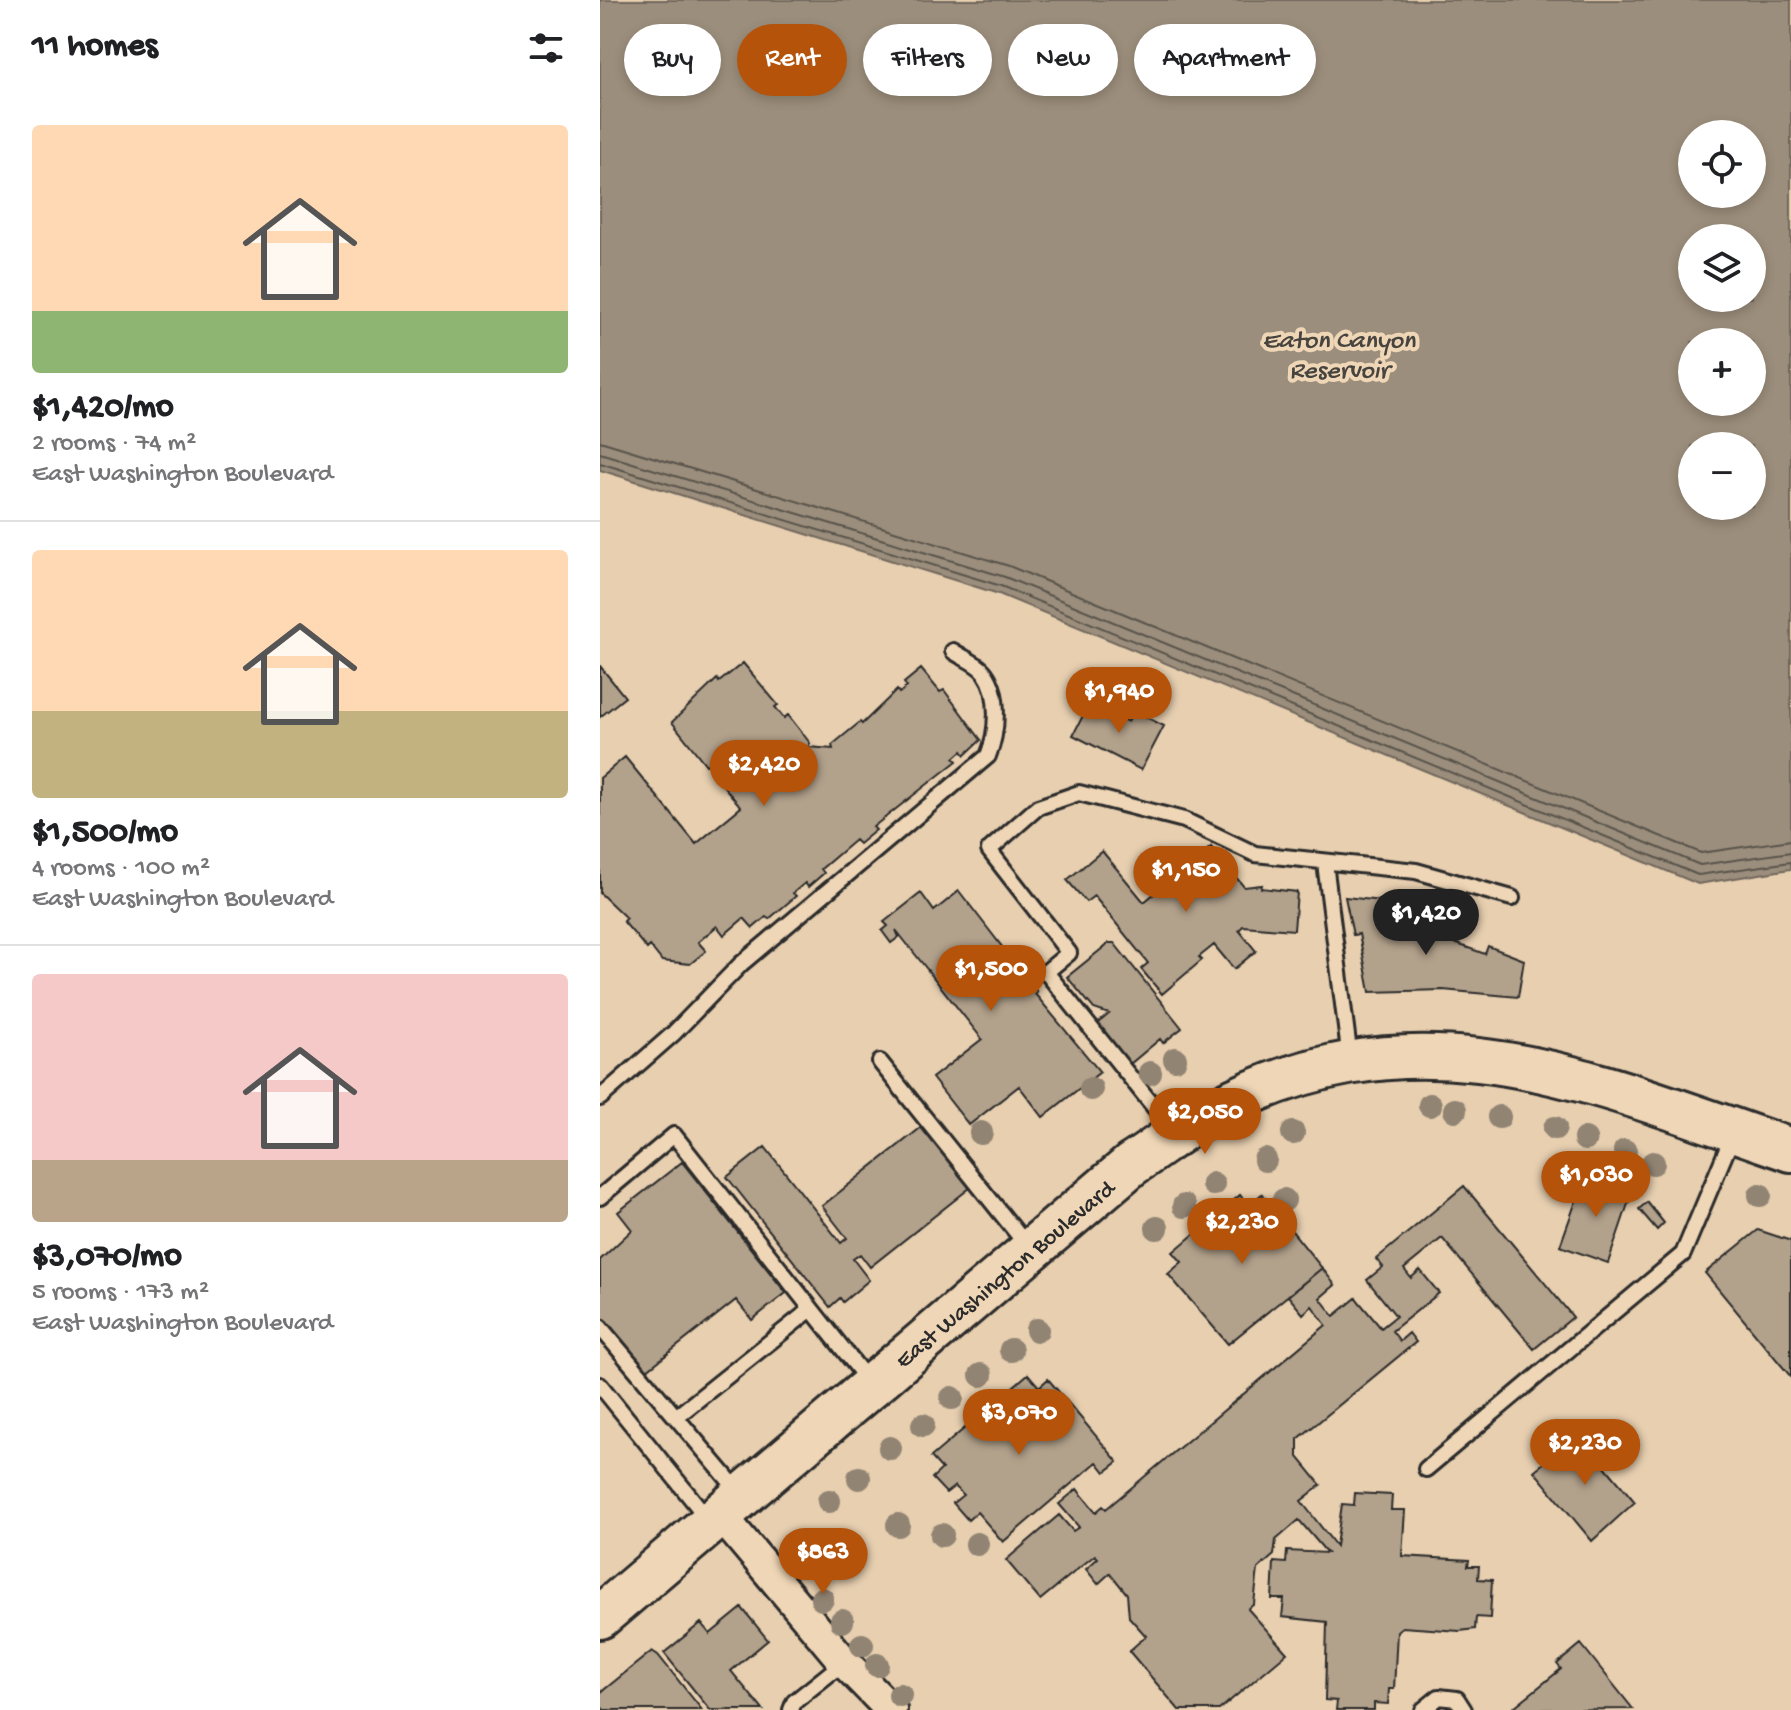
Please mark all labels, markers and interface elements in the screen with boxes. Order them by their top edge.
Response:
chip: Buy [624,24,721,96]
chip: Rent [737,24,847,96]
chip: Filters [863,24,992,96]
chip: New [1008,24,1118,96]
chip: Apartment [1134,24,1316,96]
icon: filters [524,26,568,70]
text: 11 homes [32,28,158,68]
map controls [1678,120,1766,520]
button: locate [1678,120,1766,208]
icon: home [228,177,372,321]
button: layers [1678,224,1766,312]
water label: Eaton Canyon Reservoir [1263,327,1416,388]
button: + [1678,328,1766,416]
text: $1,420/mo [32,389,174,429]
text: 2 rooms · 74 m² [32,429,196,460]
button: − [1678,432,1766,520]
text: East Washington Boulevard [32,460,333,491]
icon: home [228,602,372,746]
pin: $1,940 [1054,667,1184,735]
text: $1,940 [1084,677,1154,708]
pin: $2,420 [699,740,829,808]
text: $2,420 [728,750,800,781]
text: $1,500/mo [32,814,178,854]
pin: $1,150 [1121,846,1251,914]
text: 4 rooms · 100 m² [32,854,210,885]
text: $1,150 [1151,856,1221,887]
text: East Washington Boulevard [32,885,333,916]
pin: $1,420 [1361,889,1491,957]
text: $1,420 [1391,899,1461,930]
pin: $1,500 [926,945,1056,1013]
text: $1,500 [954,955,1028,986]
icon: home [228,1026,372,1170]
pin: $2,050 [1140,1088,1270,1156]
text: $2,050 [1167,1098,1243,1129]
pin: $1,030 [1531,1151,1661,1219]
text: $1,030 [1559,1161,1633,1192]
street label: East Washington Boulevard [891,1174,1123,1376]
pin: $2,230 [1177,1198,1307,1266]
text: $2,230 [1205,1208,1279,1239]
text: $3,070/mo [32,1238,182,1278]
text: 5 rooms · 173 m² [32,1278,209,1309]
text: East Washington Boulevard [32,1309,333,1340]
pin: $3,070 [954,1389,1084,1457]
text: $3,070 [981,1399,1057,1430]
pin: $2,230 [1520,1419,1650,1487]
text: $2,230 [1548,1429,1622,1460]
pin: $863 [776,1528,870,1596]
text: $863 [797,1538,849,1569]

